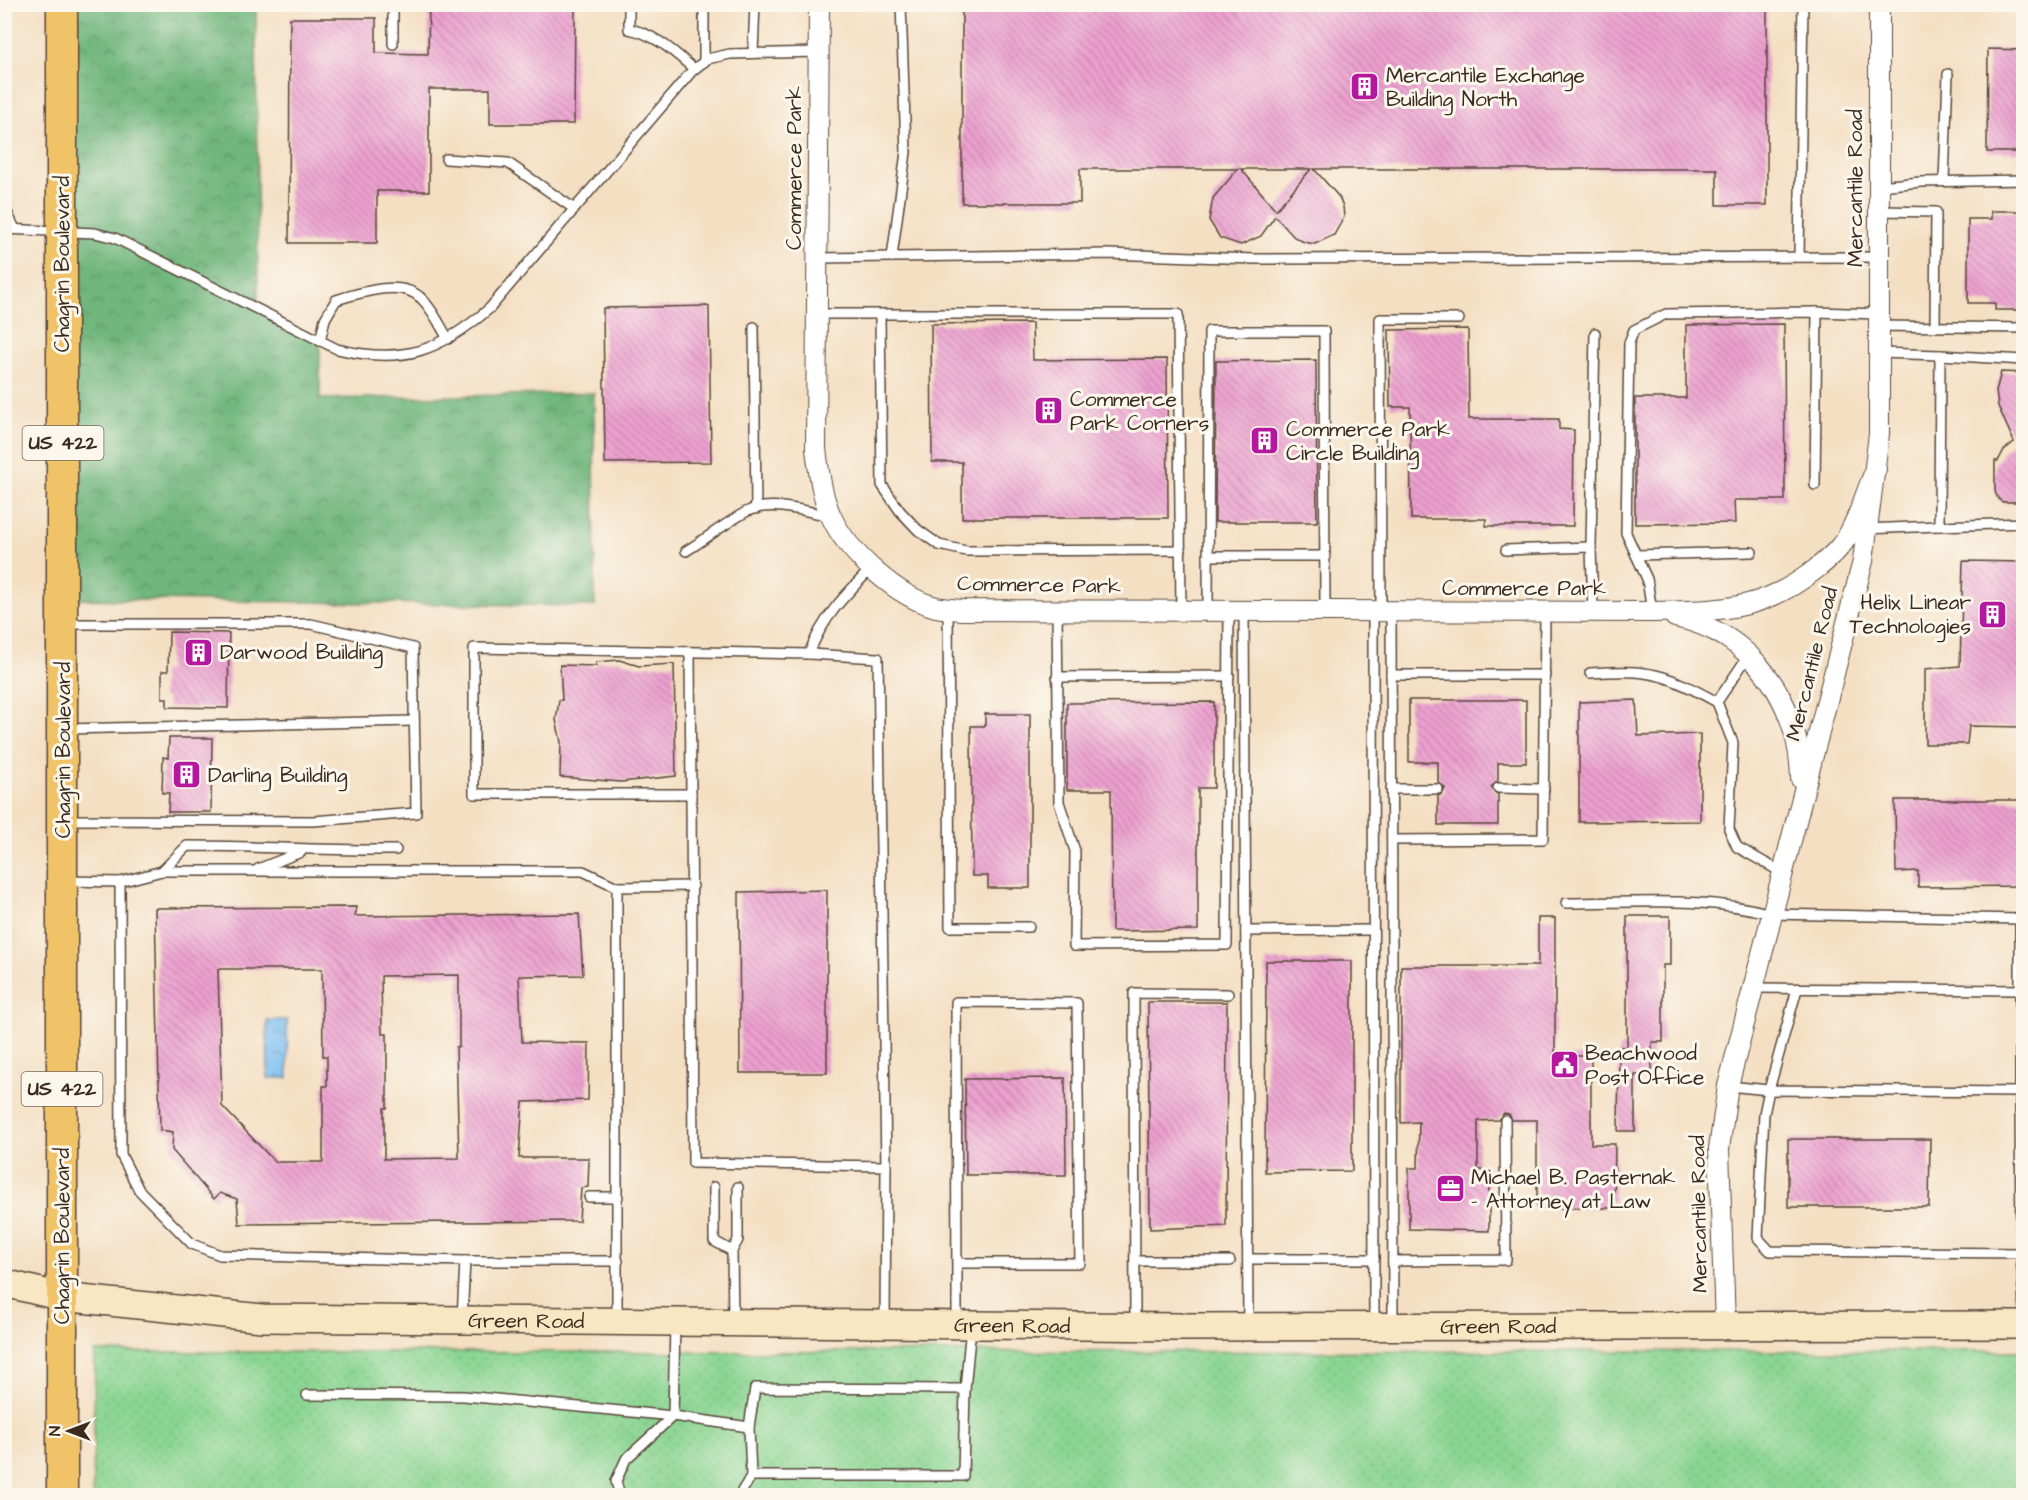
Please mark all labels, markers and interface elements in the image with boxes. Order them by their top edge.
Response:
place label: Mercantile Exchange Building North [1386,61,1585,116]
building icon: Mercantile Exchange Building North [1349,71,1381,103]
street label: Commerce Park [780,86,809,250]
street label: Mercantile Road [1841,109,1870,267]
street label: Chagrin Boulevard [48,176,79,352]
place label: Commerce Park Corners [1070,385,1209,438]
building icon: Commerce Park Corners [1033,395,1065,427]
place label: Commerce Park Circle Building [1286,415,1450,470]
building icon: Commerce Park Circle Building [1249,425,1281,457]
road number: US 422 [22,426,104,460]
street label: Commerce Park [957,569,1121,601]
street label: Commerce Park [1442,574,1606,603]
street label: Mercantile Road [1779,584,1845,744]
place label: Helix Linear Technologies [1850,588,1971,643]
building icon: Helix Linear Technologies [1976,598,2008,630]
building icon: Darwood Building [183,636,215,668]
place label: Darwood Building [220,638,383,669]
street label: Chagrin Boulevard [49,662,80,838]
building icon: Darling Building [171,759,203,791]
place label: Darling Building [208,761,348,792]
place label: Beachwood Post Office [1585,1039,1704,1092]
public building icon: Beachwood Post Office [1548,1049,1580,1081]
road number: US 422 [22,1072,103,1106]
street label: Mercantile Road [1683,1135,1715,1293]
street label: Chagrin Boulevard [48,1148,79,1324]
place label: Michael B. Pasternak - Attorney at Law [1471,1163,1676,1218]
office icon: Michael B. Pasternak - Attorney at Law [1434,1173,1466,1205]
street label: Green Road [468,1306,585,1336]
street label: Green Road [954,1310,1071,1340]
street label: Green Road [1440,1312,1556,1341]
north arrow [39,1401,99,1461]
text: N [44,1426,66,1436]

